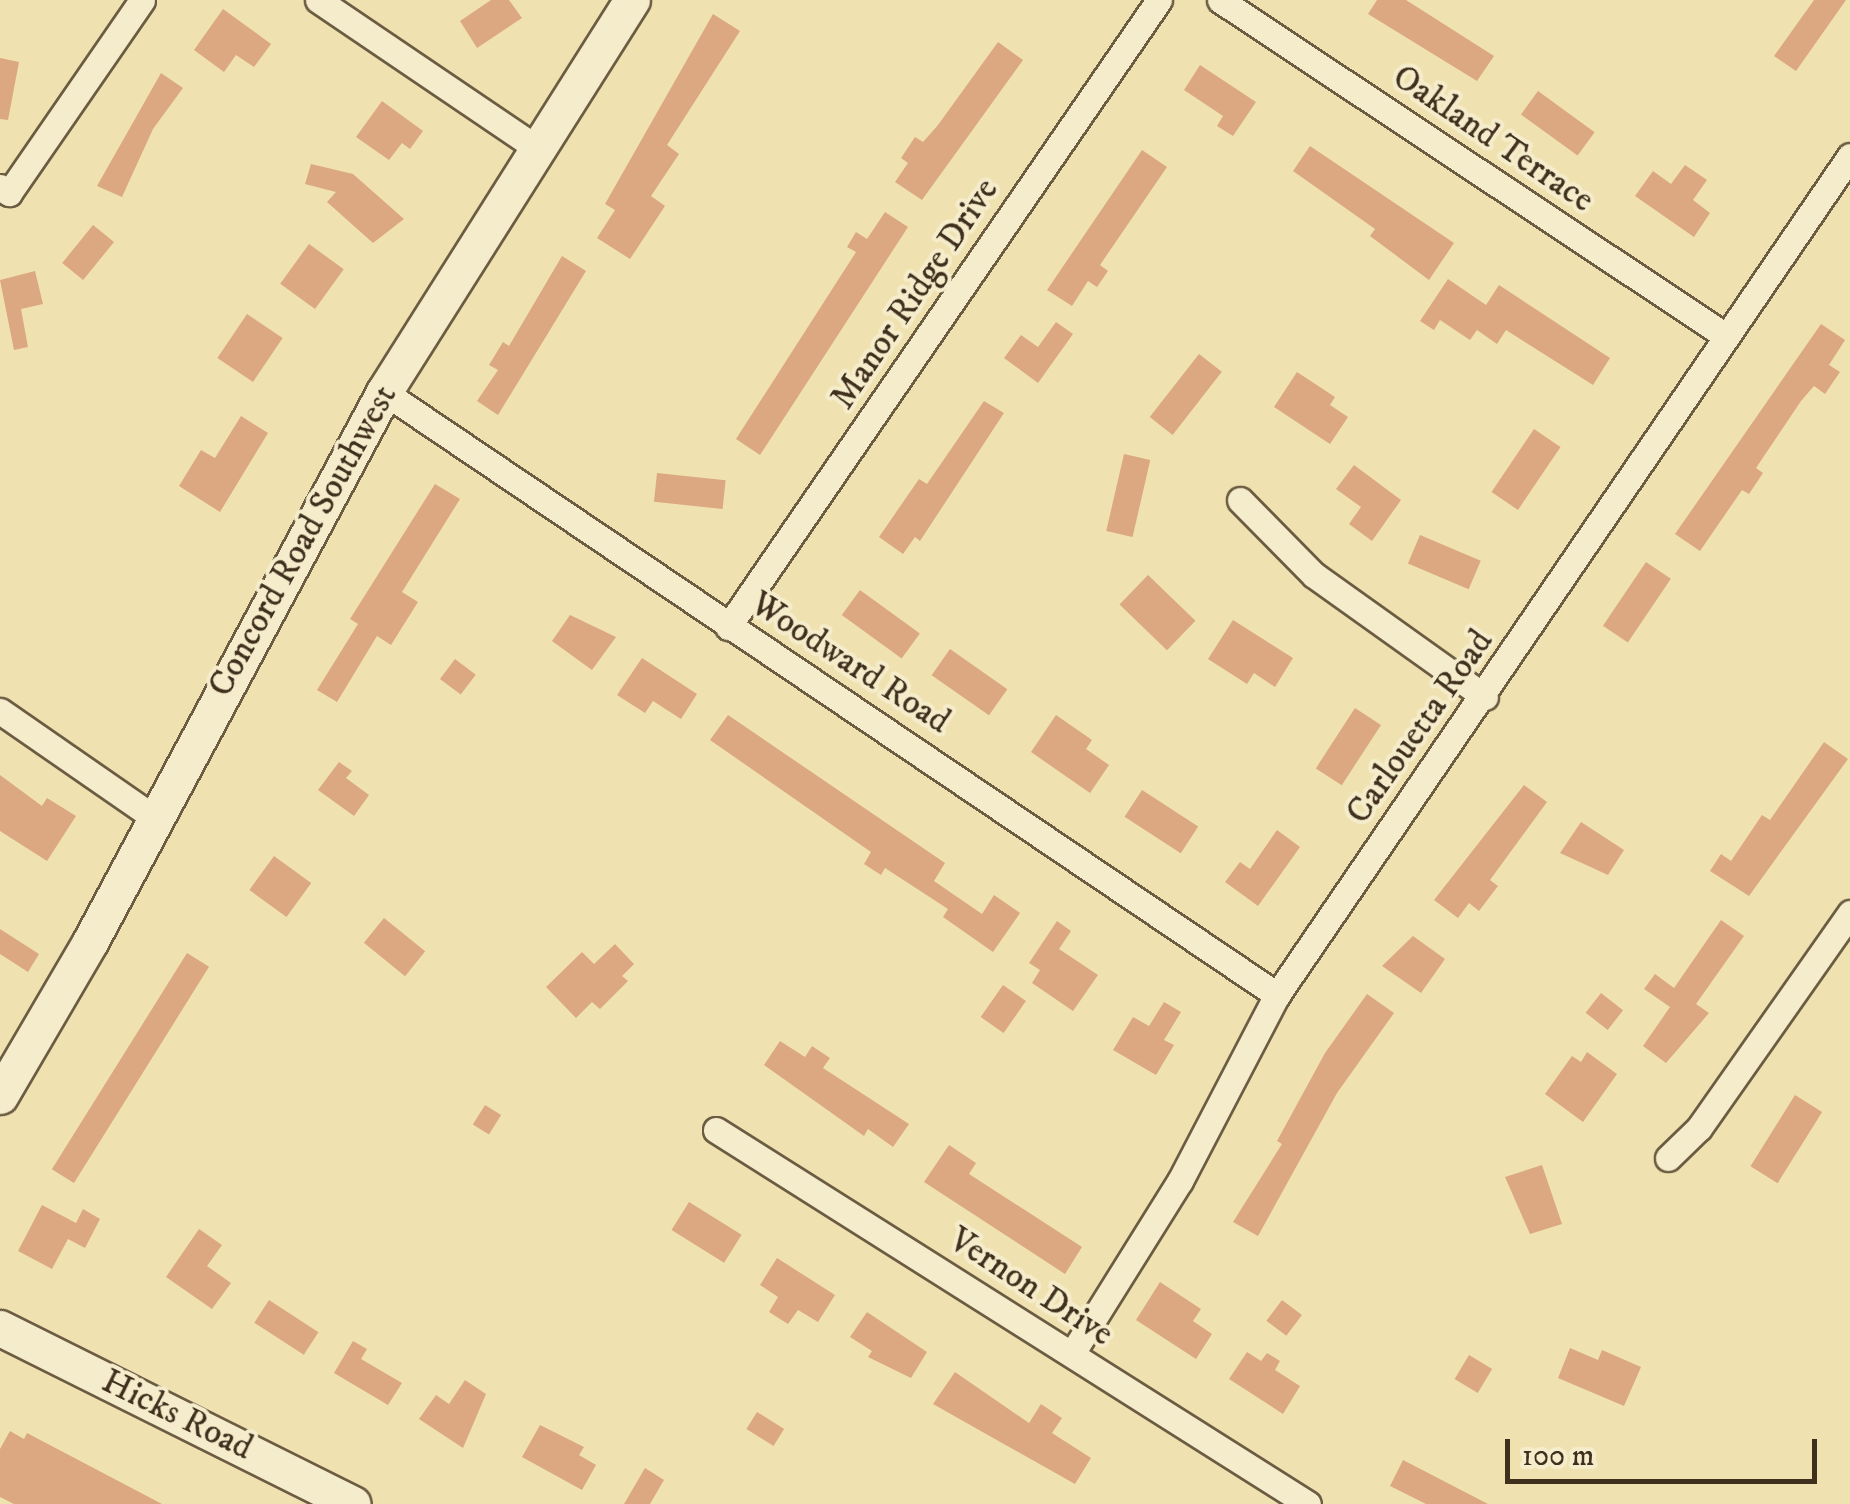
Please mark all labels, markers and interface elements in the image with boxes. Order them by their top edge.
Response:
street label: Oakland Terrace [1384,56,1602,222]
street label: Manor Ridge Drive [822,171,1008,417]
street label: Concord Road Southwest [200,378,406,704]
street label: Woodward Road [742,583,958,743]
street label: Carlouetta Road [1338,622,1502,832]
street label: Vernon Drive [941,1219,1121,1355]
street label: Hicks Road [95,1361,259,1469]
scale bar [1510,1419,1822,1481]
text: 100 m [1522,1438,1594,1475]

